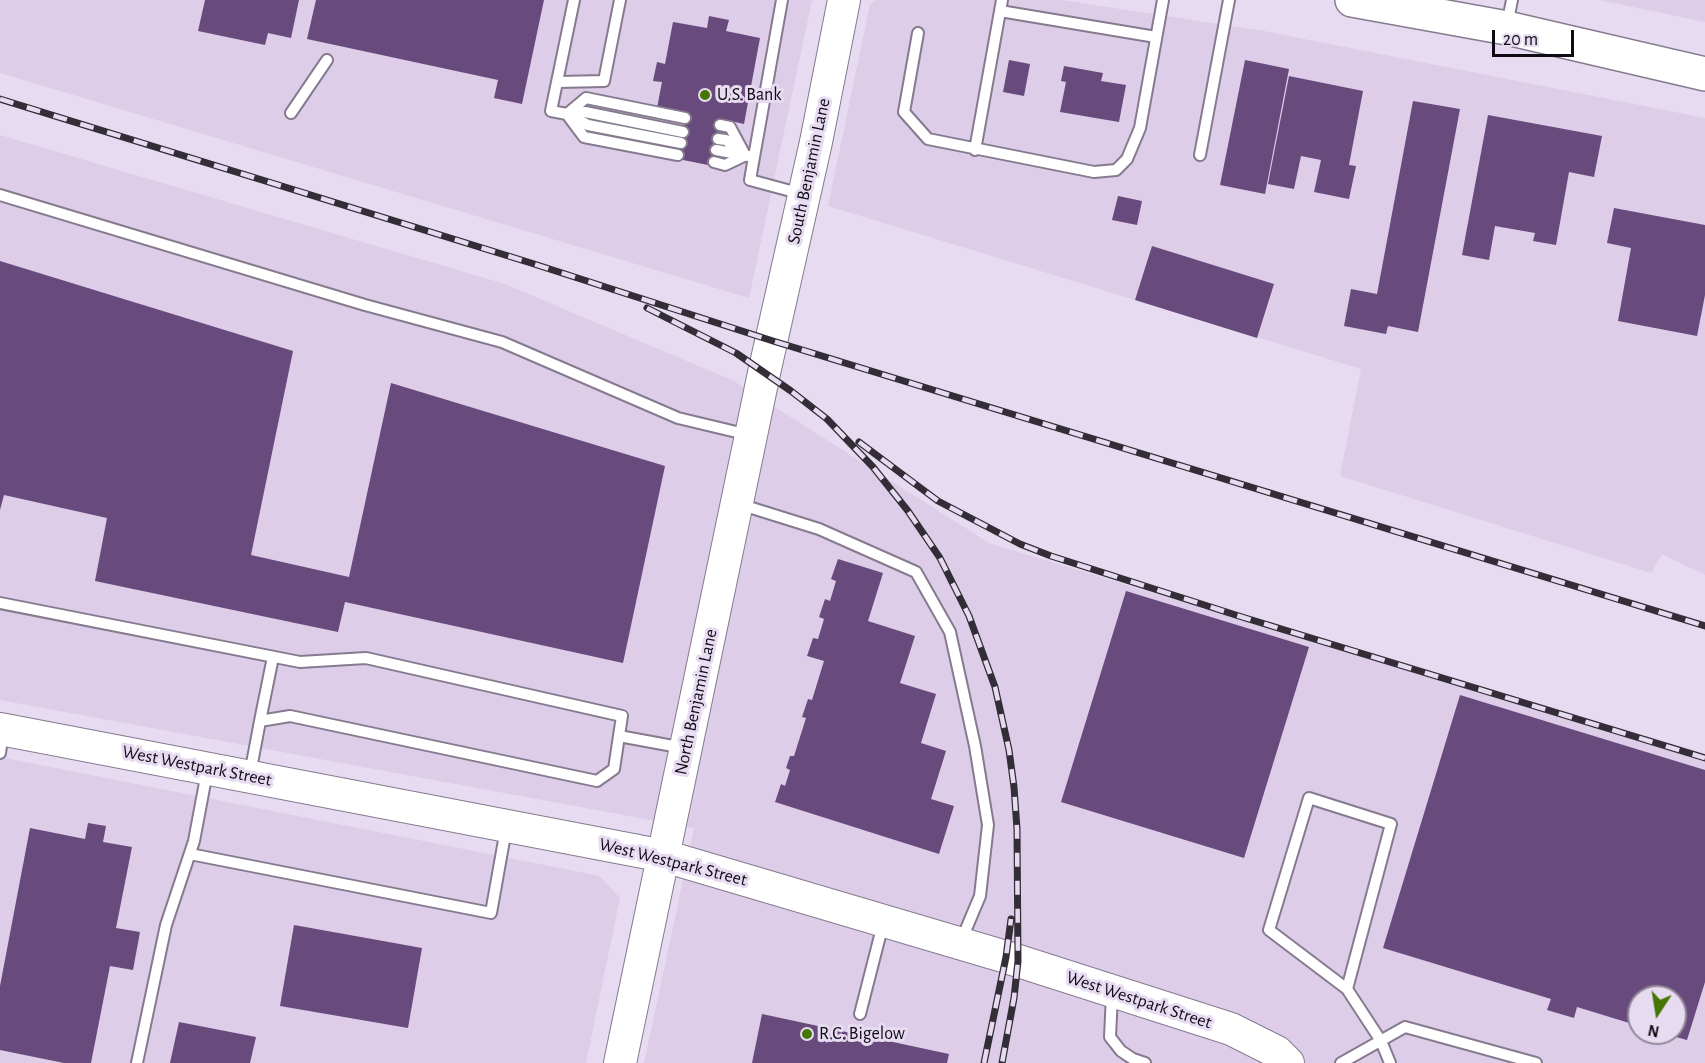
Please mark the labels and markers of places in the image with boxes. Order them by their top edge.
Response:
place label: U.S. Bank [717,84,782,106]
marker: U.S. Bank [698,88,712,102]
place label: R.C. Bigelow [819,1023,905,1045]
marker: R.C. Bigelow [800,1027,814,1041]

